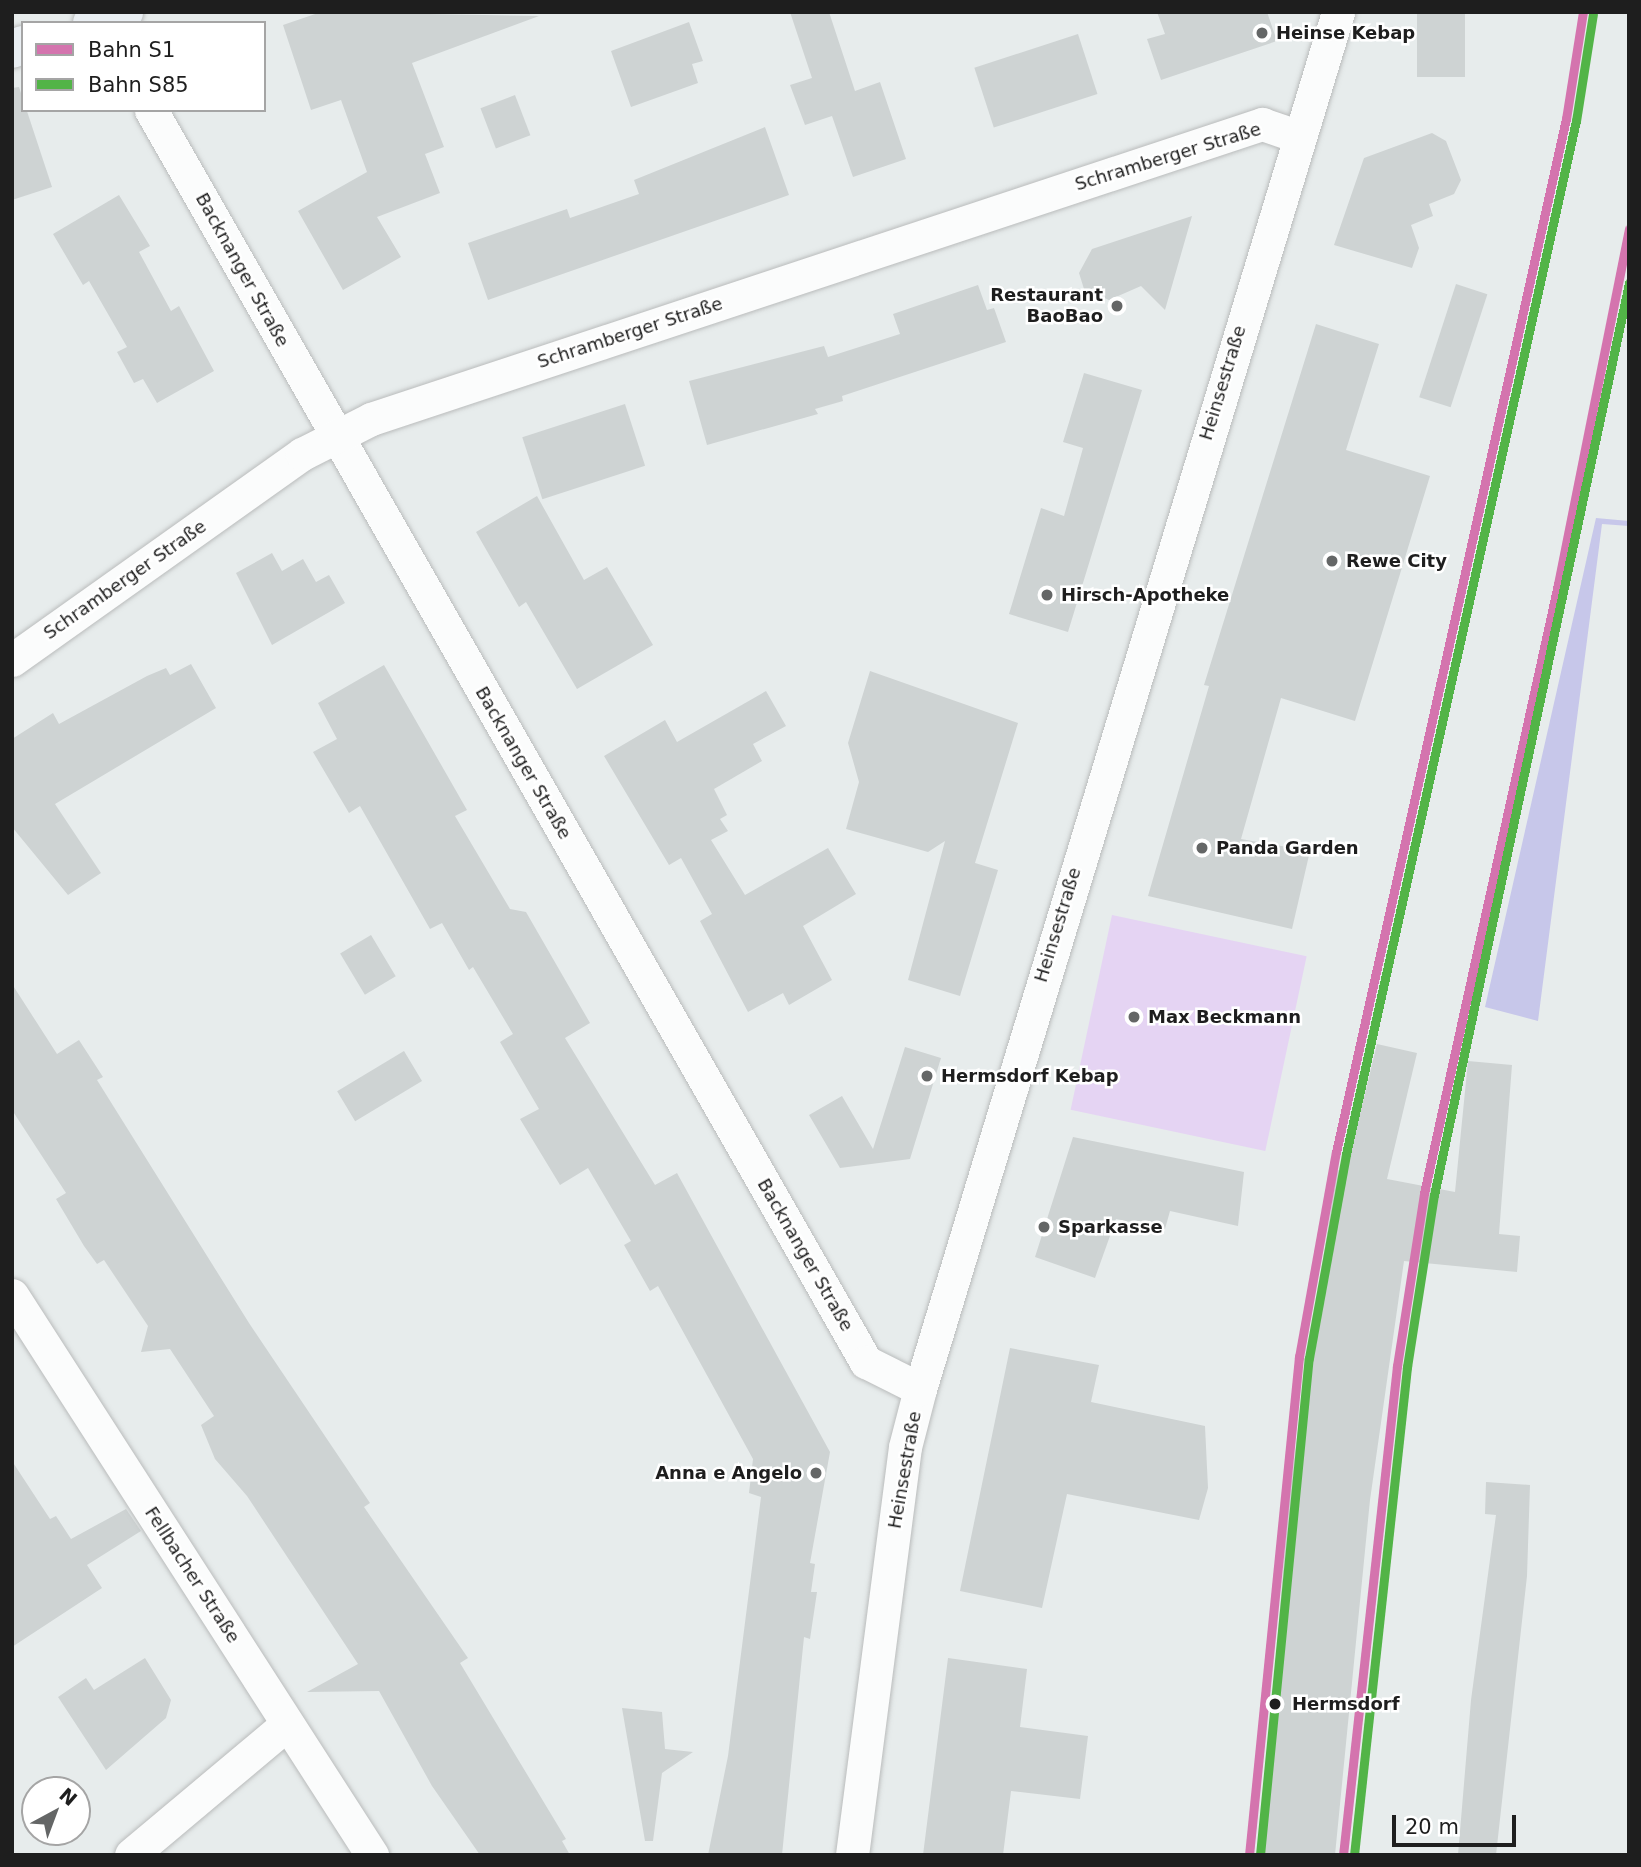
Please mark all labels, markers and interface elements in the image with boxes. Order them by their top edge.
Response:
legend [21,21,266,112]
place label: Heinse Kebap [1276,22,1415,44]
marker: Heinse Kebap [1254,25,1270,41]
text: Bahn S1 [88,38,175,62]
text: Bahn S85 [88,73,189,97]
street label: Schramberger Straße [1072,118,1264,196]
street label: Backnanger Straße [191,189,293,351]
place label: Restaurant BaoBao [990,285,1103,328]
street label: Schramberger Straße [535,293,725,373]
marker: Restaurant BaoBao [1109,298,1125,314]
street label: Heinsestraße [1195,323,1251,443]
street label: Schramberger Straße [40,516,210,644]
place label: Rewe City [1346,550,1447,572]
marker: Rewe City [1324,553,1340,569]
place label: Hirsch-Apotheke [1061,584,1229,606]
marker: Hirsch-Apotheke [1039,587,1055,603]
street label: Backnanger Straße [471,683,575,843]
place label: Panda Garden [1216,837,1359,859]
marker: Panda Garden [1194,840,1210,856]
street label: Heinsestraße [1030,865,1086,985]
place label: Max Beckmann [1148,1006,1301,1028]
marker: Max Beckmann [1126,1009,1142,1025]
place label: Hermsdorf Kebap [941,1065,1119,1087]
marker: Hermsdorf Kebap [919,1068,935,1084]
street label: Backnanger Straße [753,1175,857,1335]
place label: Sparkasse [1058,1216,1163,1238]
marker: Sparkasse [1036,1219,1052,1235]
street label: Heinsestraße [884,1410,926,1530]
place label: Anna e Angelo [655,1462,802,1484]
marker: Anna e Angelo [808,1465,824,1481]
street label: Fellbacher Straße [140,1503,244,1647]
marker: Hermsdorf [1264,1693,1286,1715]
place label: Hermsdorf [1292,1693,1400,1715]
north arrow [21,1776,91,1846]
text: N [55,1783,82,1810]
scale bar [1396,1800,1520,1844]
text: 20 m [1405,1815,1459,1839]

